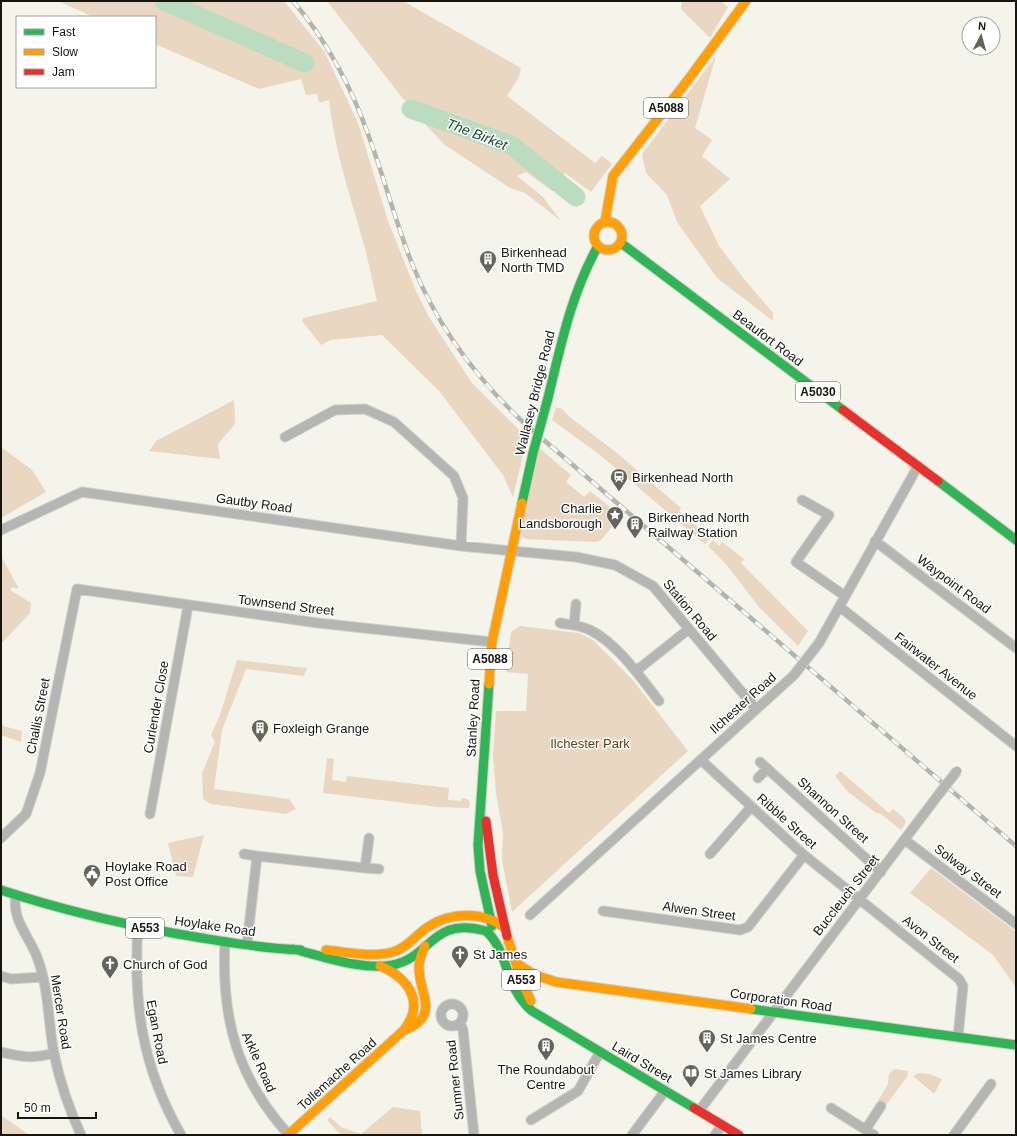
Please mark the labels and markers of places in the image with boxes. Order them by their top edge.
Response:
place label: Birkenhead North TMD [501,245,567,275]
building icon: Birkenhead North TMD [478,249,498,274]
station icon: Birkenhead North [609,467,629,492]
place label: Birkenhead North [632,470,733,485]
place label: Charlie Landsborough [519,501,602,531]
place icon: Charlie Landsborough [605,505,625,530]
place label: Birkenhead North Railway Station [648,510,749,540]
building icon: Birkenhead North Railway Station [625,514,645,539]
building icon: Foxleigh Grange [250,718,270,743]
place label: Foxleigh Grange [273,721,369,736]
place label: Hoylake Road Post Office [105,859,187,889]
public building icon: Hoylake Road Post Office [82,863,102,888]
church icon: St James [450,944,470,969]
place label: St James [473,947,528,962]
church icon: Church of God [100,954,120,979]
place label: Church of God [123,957,208,972]
building icon: St James Centre [697,1028,717,1053]
place label: St James Centre [720,1031,817,1046]
building icon: The Roundabout Centre [536,1036,556,1061]
place label: The Roundabout Centre [498,1062,595,1092]
library icon: St James Library [681,1063,701,1088]
place label: St James Library [704,1066,802,1081]

